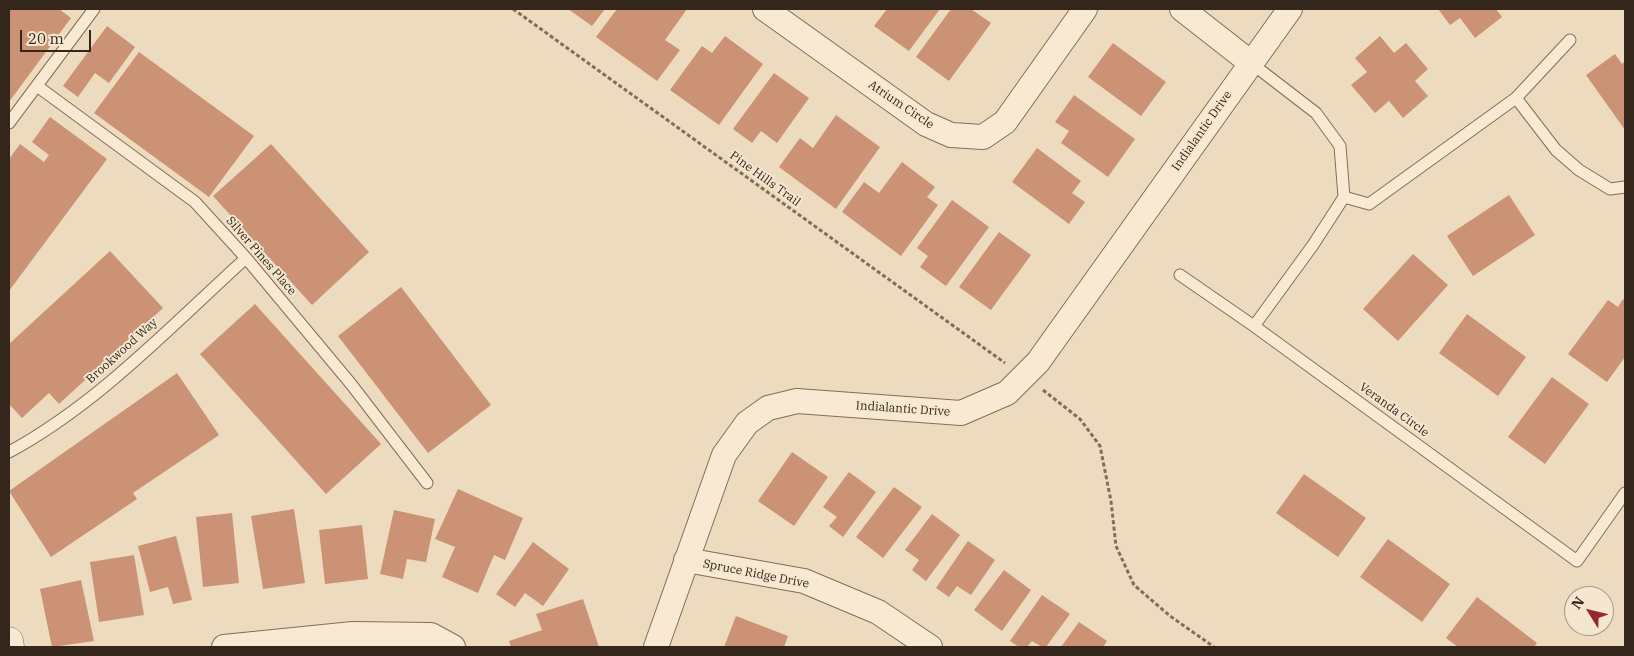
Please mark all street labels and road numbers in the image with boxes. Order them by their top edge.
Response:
street label: Atrium Circle [865,78,937,132]
street label: Indialantic Drive [1169,88,1235,174]
street label: Pine Hills Trail [727,148,803,210]
street label: Silver Pines Place [223,214,299,298]
street label: Brookwood Way [83,315,161,387]
street label: Veranda Circle [1356,380,1432,440]
street label: Indialantic Drive [855,399,951,419]
street label: Spruce Ridge Drive [702,557,810,591]

